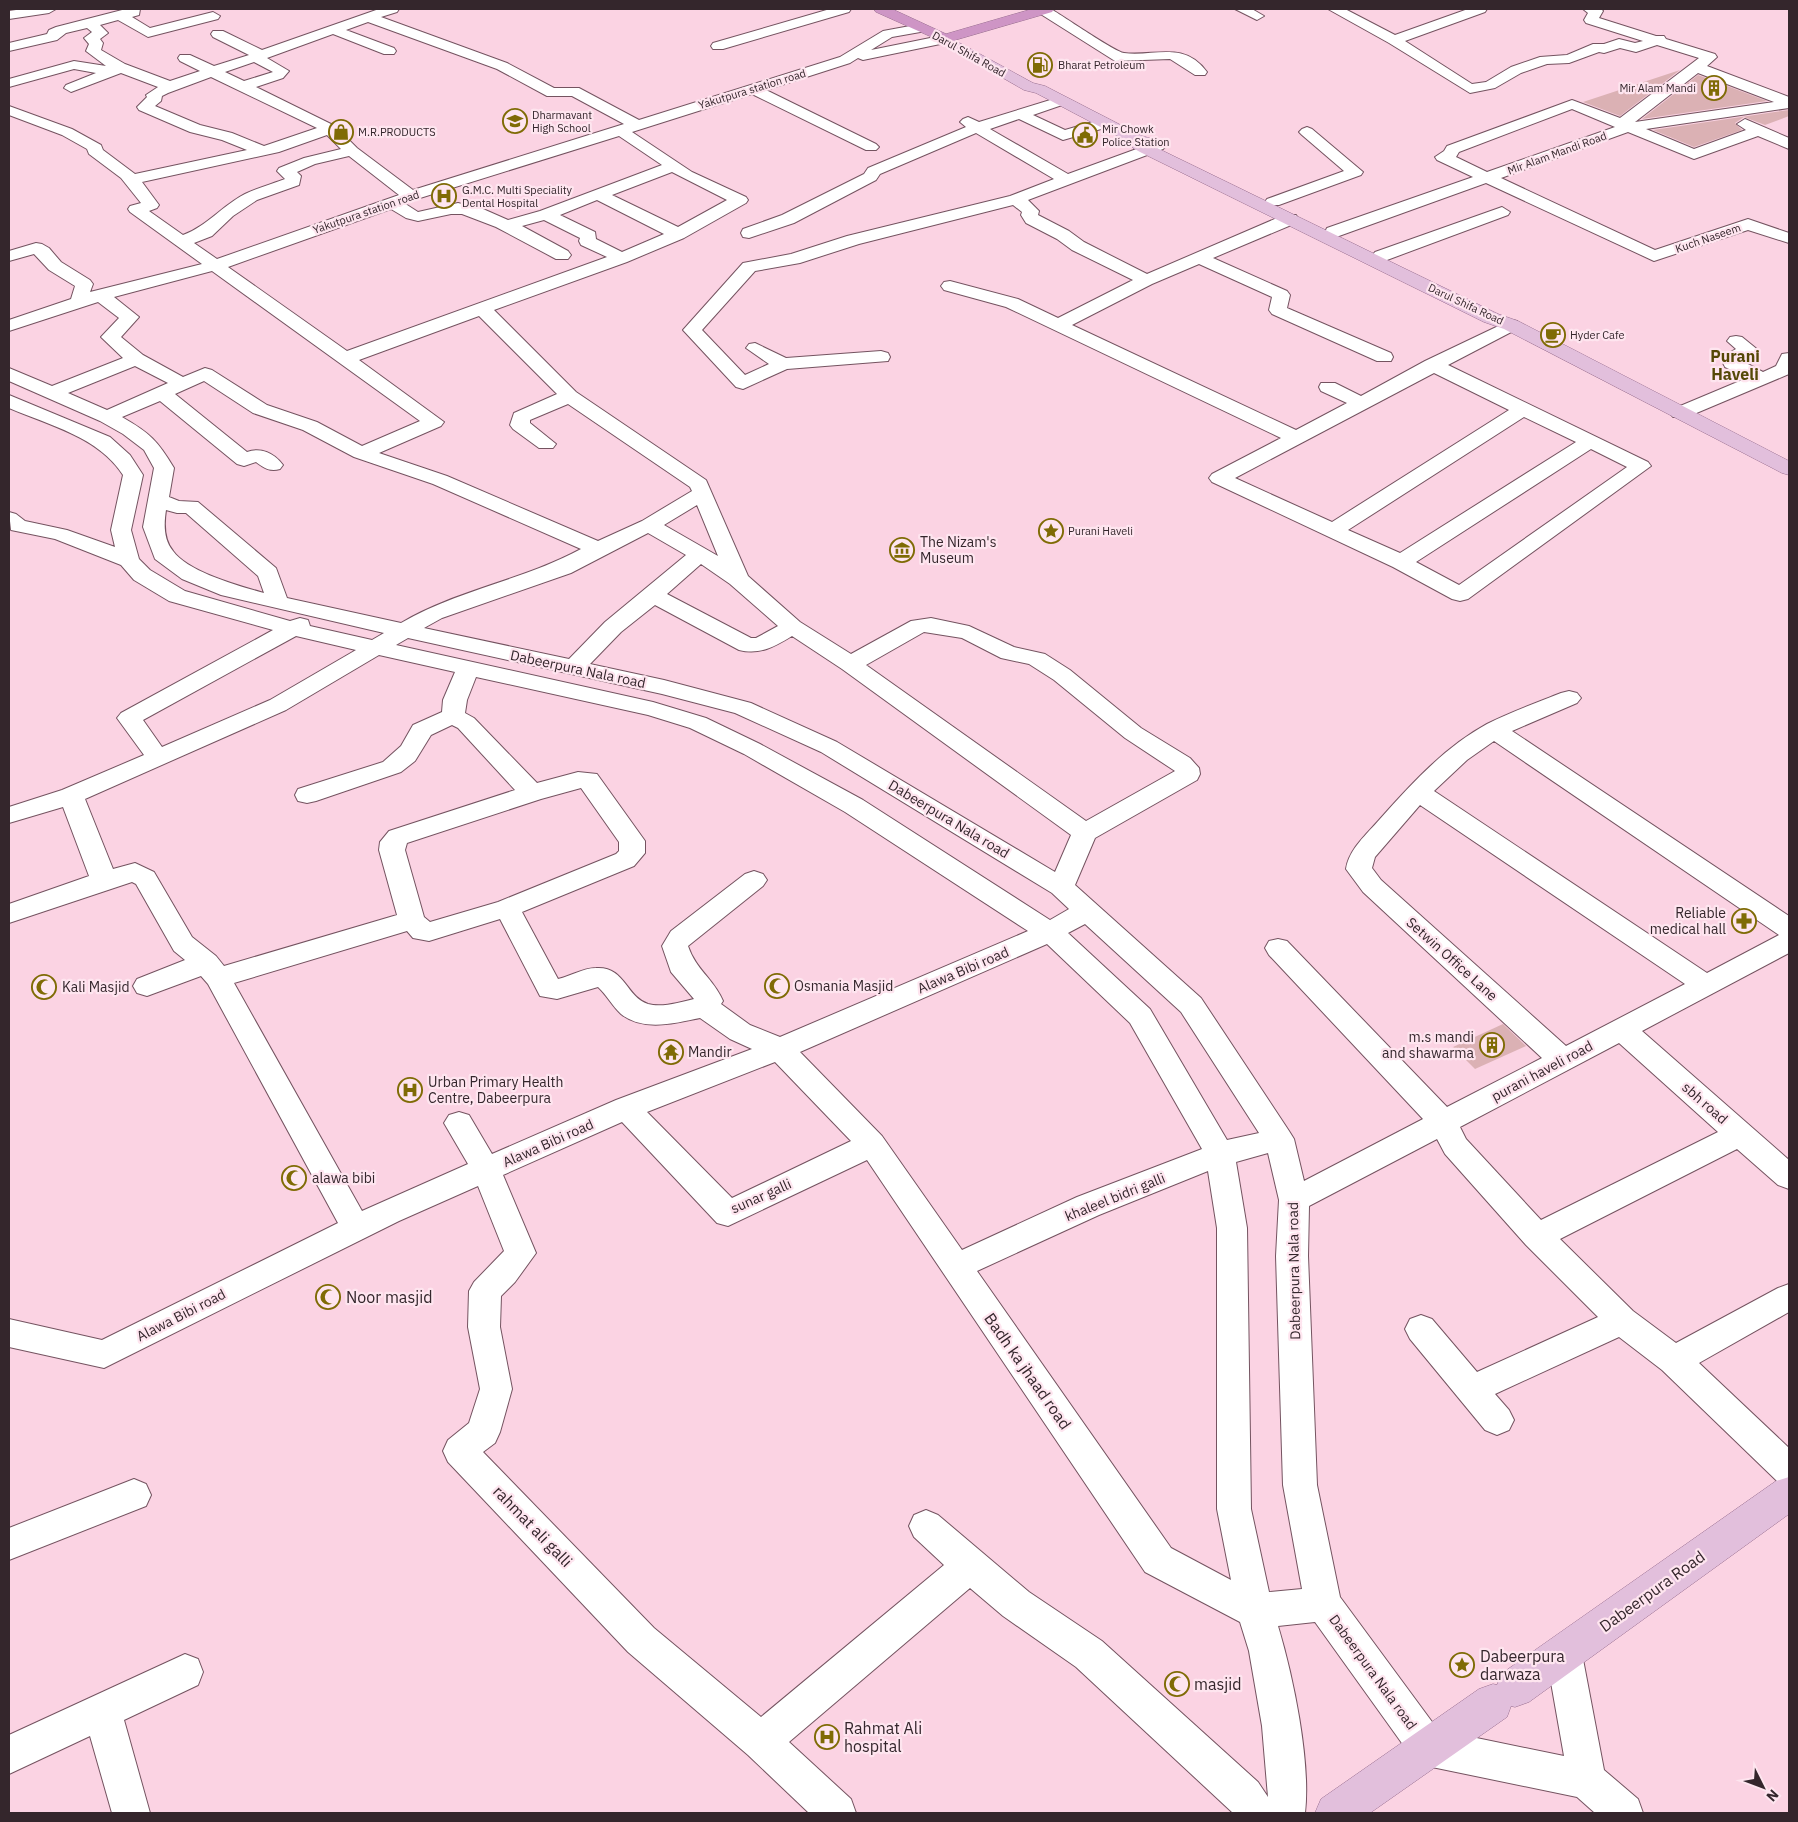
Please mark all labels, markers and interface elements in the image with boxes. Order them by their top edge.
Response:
street label: Darul Shifa Road [930,28,1008,80]
fuel station icon: Bharat Petroleum [1027,52,1053,78]
place label: Bharat Petroleum [1058,58,1145,72]
street label: Yakutpura station road [697,66,807,112]
building icon: Mir Alam Mandi [1701,75,1727,101]
place label: Mir Alam Mandi [1619,81,1696,95]
school or university icon: Dharmavant High School [502,108,528,134]
place label: Dharmavant High School [532,108,592,135]
shop icon: M.R.PRODUCTS [328,119,354,145]
public building icon: Mir Chowk Police Station [1072,122,1098,148]
place label: Mir Chowk Police Station [1102,122,1170,149]
place label: M.R.PRODUCTS [358,125,436,139]
street label: Mir Alam Mandi Road [1506,129,1608,177]
hospital icon: G.M.C. Multi Speciality Dental Hospital [431,183,457,209]
place label: G.M.C. Multi Speciality Dental Hospital [462,183,573,210]
street label: Yakutpura station road [311,187,421,237]
street label: Kuch Naseem [1673,220,1743,256]
street label: Darul Shifa Road [1426,280,1506,328]
cafe icon: Hyder Cafe [1540,322,1566,348]
place label: Hyder Cafe [1570,328,1625,342]
district label: Purani Haveli [1710,346,1760,384]
place icon: Purani Haveli [1038,518,1064,544]
place label: Purani Haveli [1068,524,1133,538]
place label: The Nizam's Museum [920,533,997,567]
museum icon: The Nizam's Museum [889,537,915,563]
street label: Dabeerpura Nala road [509,646,647,692]
street label: Dabeerpura Nala road [885,776,1013,862]
place label: Reliable medical hall [1650,904,1726,938]
pharmacy icon: Reliable medical hall [1731,908,1757,934]
street label: Setwin Office Lane [1403,913,1502,1005]
street label: Alawa Bibi road [915,943,1011,997]
mosque icon: Osmania Masjid [764,973,790,999]
mosque icon: Kali Masjid [31,974,57,1000]
place label: Osmania Masjid [794,977,893,995]
place label: Kali Masjid [62,978,130,996]
place label: m.s mandi and shawarma [1382,1028,1475,1062]
building icon: m.s mandi and shawarma [1479,1032,1505,1058]
street label: purani haveli road [1488,1037,1596,1105]
temple icon: Mandir [658,1039,684,1065]
place label: Mandir [688,1043,732,1061]
place label: Urban Primary Health Centre, Dabeerpura [428,1073,563,1107]
hospital icon: Urban Primary Health Centre, Dabeerpura [397,1077,423,1103]
street label: sbh road [1678,1078,1732,1128]
street label: Alawa Bibi road [500,1115,596,1171]
mosque icon: alawa bibi [281,1165,307,1191]
place label: alawa bibi [312,1169,375,1187]
street label: khaleel bidri galli [1062,1169,1168,1225]
street label: sunar galli [728,1175,794,1217]
street label: Dabeerpura Nala road [1284,1202,1304,1340]
mosque icon: Noor masjid [315,1284,341,1310]
street label: Alawa Bibi road [133,1285,229,1345]
place label: Noor masjid [346,1287,432,1307]
street label: Badh ka jhaad road [980,1309,1076,1433]
street label: rahmat ali galli [489,1481,577,1571]
street label: Dabeerpura Road [1595,1546,1709,1636]
street label: Dabeerpura Nala road [1325,1611,1421,1733]
place label: Dabeerpura darwaza [1480,1646,1565,1684]
place icon: Dabeerpura darwaza [1449,1652,1475,1678]
mosque icon: masjid [1164,1671,1190,1697]
place label: masjid [1194,1674,1242,1694]
place label: Rahmat Ali hospital [844,1718,922,1756]
hospital icon: Rahmat Ali hospital [814,1724,840,1750]
north arrow [1738,1762,1788,1812]
text: N [1763,1786,1783,1805]

